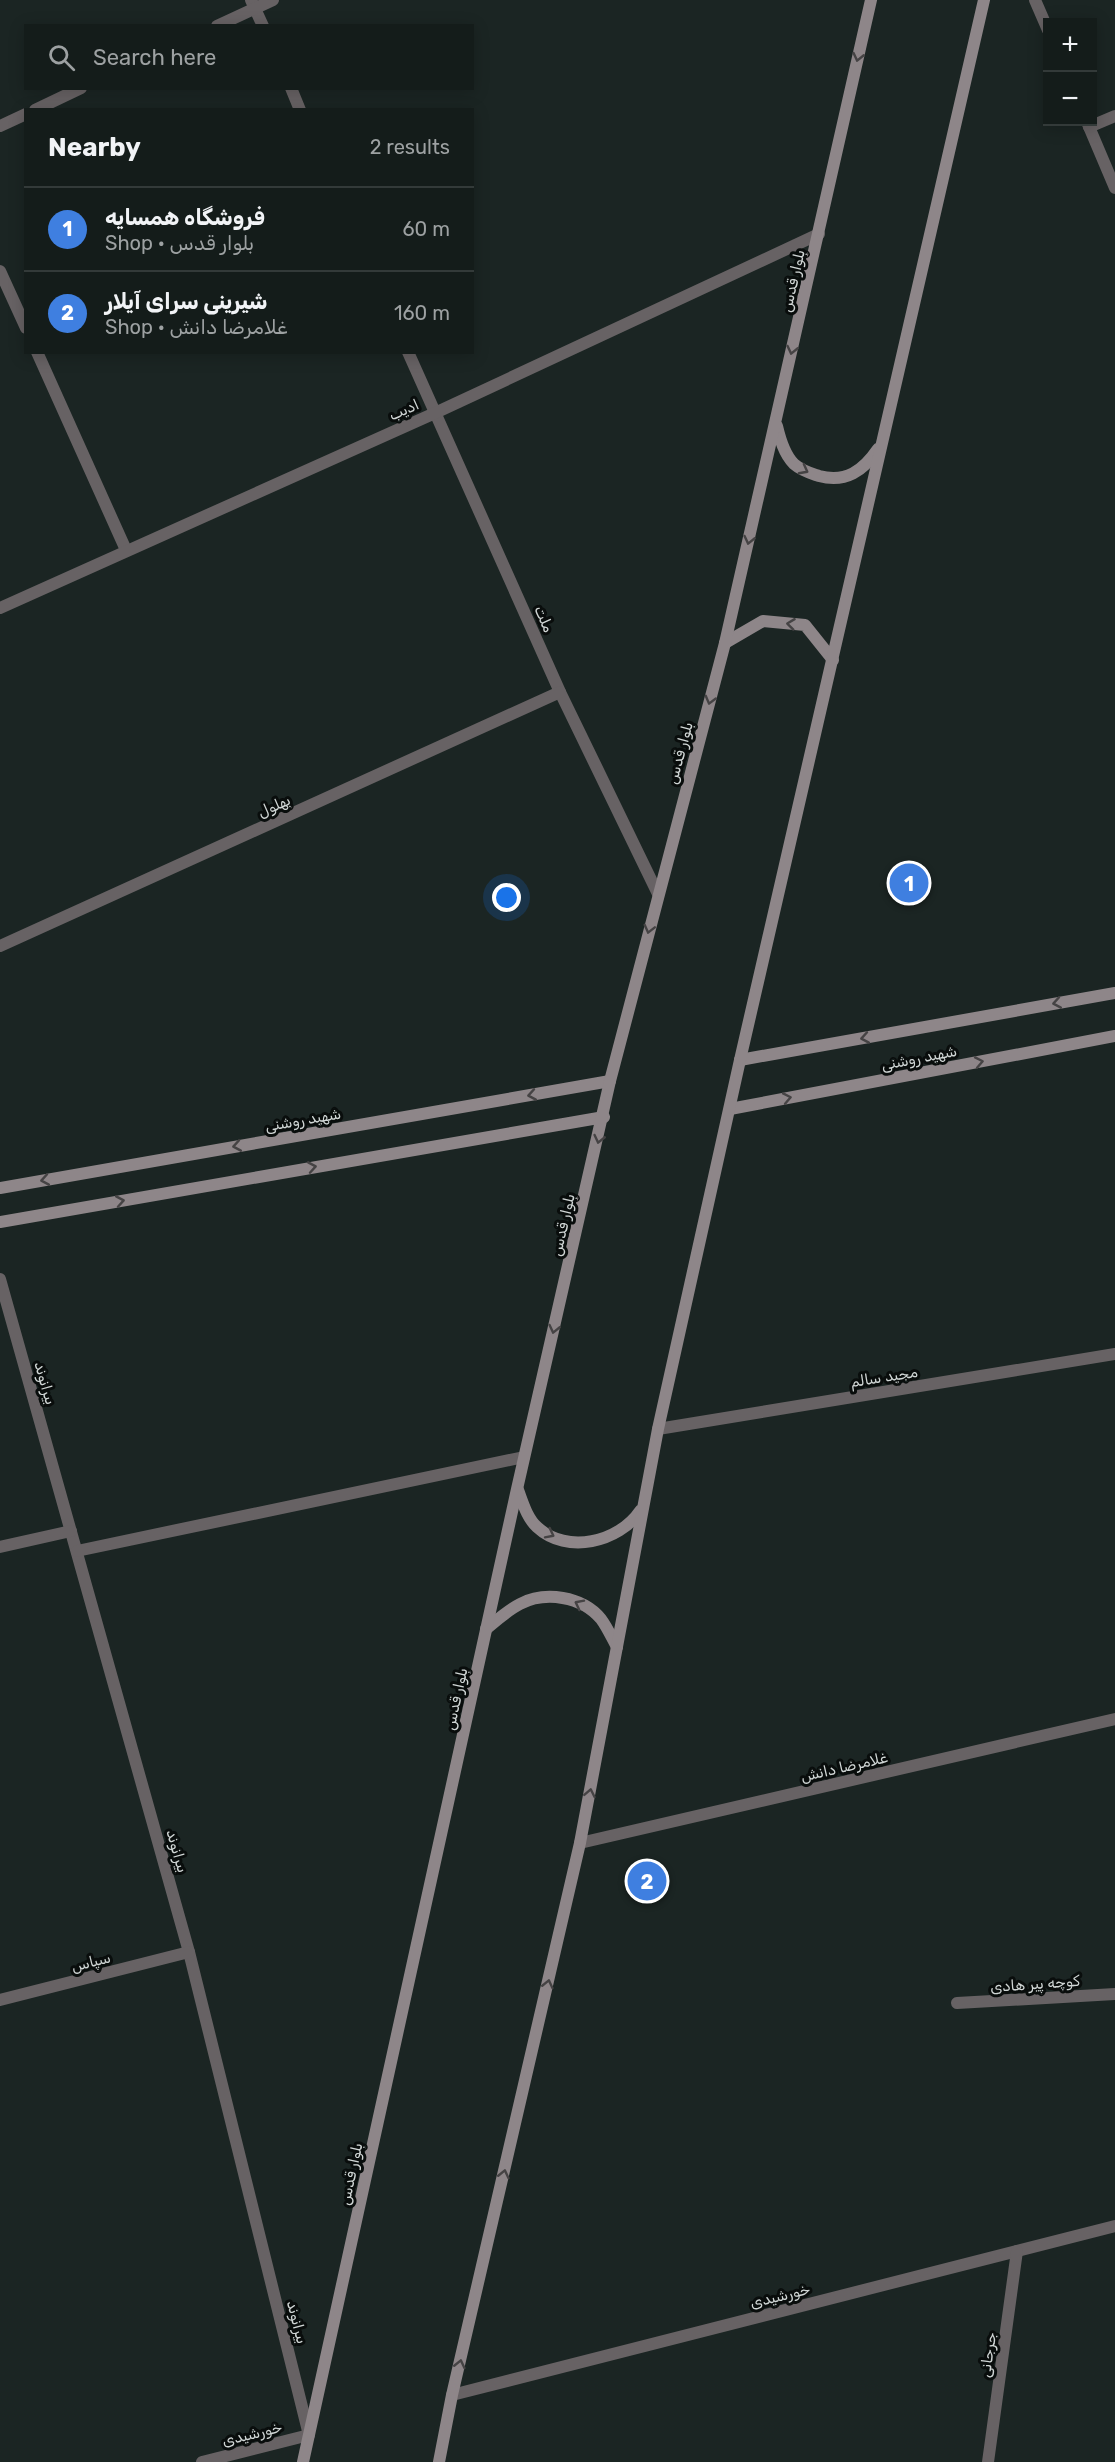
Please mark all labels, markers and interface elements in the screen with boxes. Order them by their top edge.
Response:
map controls [1043,18,1097,126]
button: + [1043,18,1097,72]
search box [24,24,474,90]
icon: search [45,41,78,74]
text: Search here [93,44,216,71]
one-way arrow [853,52,866,62]
button: − [1043,72,1097,126]
text: Nearby [48,132,141,163]
text: 2 results [370,135,450,159]
text: فروشگاه همسایه [105,204,265,231]
text: 1 [63,217,72,241]
text: 60 m [403,217,450,241]
text: Shop · بلوار قدس [105,231,254,255]
street label: بلوار قدس [777,248,809,314]
text: شیرینی سرای آیلار [105,288,268,315]
text: 2 [61,301,74,325]
text: 160 m [394,301,450,325]
text: Shop · غلامرضا دانش [105,315,288,339]
one-way arrow [787,345,800,355]
street label: ادیب [386,395,422,425]
one-way arrow [798,462,809,474]
one-way arrow [743,535,756,545]
street label: ملت [530,603,558,635]
one-way arrow [787,618,796,631]
one-way arrow [705,694,717,705]
street label: بلوار قدس [663,720,697,786]
street label: بهلول [255,791,293,821]
pin: 1 [890,860,928,906]
your location [492,883,521,912]
one-way arrow [644,924,657,934]
one-way arrow [1053,997,1062,1009]
one-way arrow [861,1031,870,1043]
street label: شهید روشنی [880,1042,959,1075]
one-way arrow [973,1056,983,1069]
one-way arrow [527,1088,537,1101]
one-way arrow [782,1092,792,1105]
street label: شهید روشنی [264,1104,343,1137]
one-way arrow [593,1133,606,1143]
one-way arrow [232,1140,241,1152]
one-way arrow [307,1162,316,1174]
one-way arrow [40,1173,50,1186]
street label: بلوار قدس [547,1192,579,1258]
one-way arrow [114,1195,124,1208]
one-way arrow [549,1323,562,1333]
street label: بیرانوند [30,1359,60,1407]
street label: مجید سالم [849,1363,919,1392]
one-way arrow [544,1527,555,1539]
one-way arrow [575,1600,585,1611]
street label: بلوار قدس [441,1666,471,1732]
street label: غلامرضا دانش [799,1748,889,1786]
one-way arrow [583,1789,596,1799]
street label: بیرانوند [162,1827,192,1875]
pin: 2 [628,1858,666,1904]
street label: سپاس [69,1948,113,1977]
street label: کوچه پیر هادی [989,1972,1081,1997]
one-way arrow [540,1979,553,1989]
street label: بلوار قدس [336,2141,366,2207]
one-way arrow [496,2169,509,2179]
street label: خورشیدی [748,2280,812,2312]
street label: بیرانوند [283,2298,311,2346]
street label: جرجانی [976,2331,1000,2379]
one-way arrow [452,2359,465,2369]
street label: خورشیدی [220,2418,284,2450]

